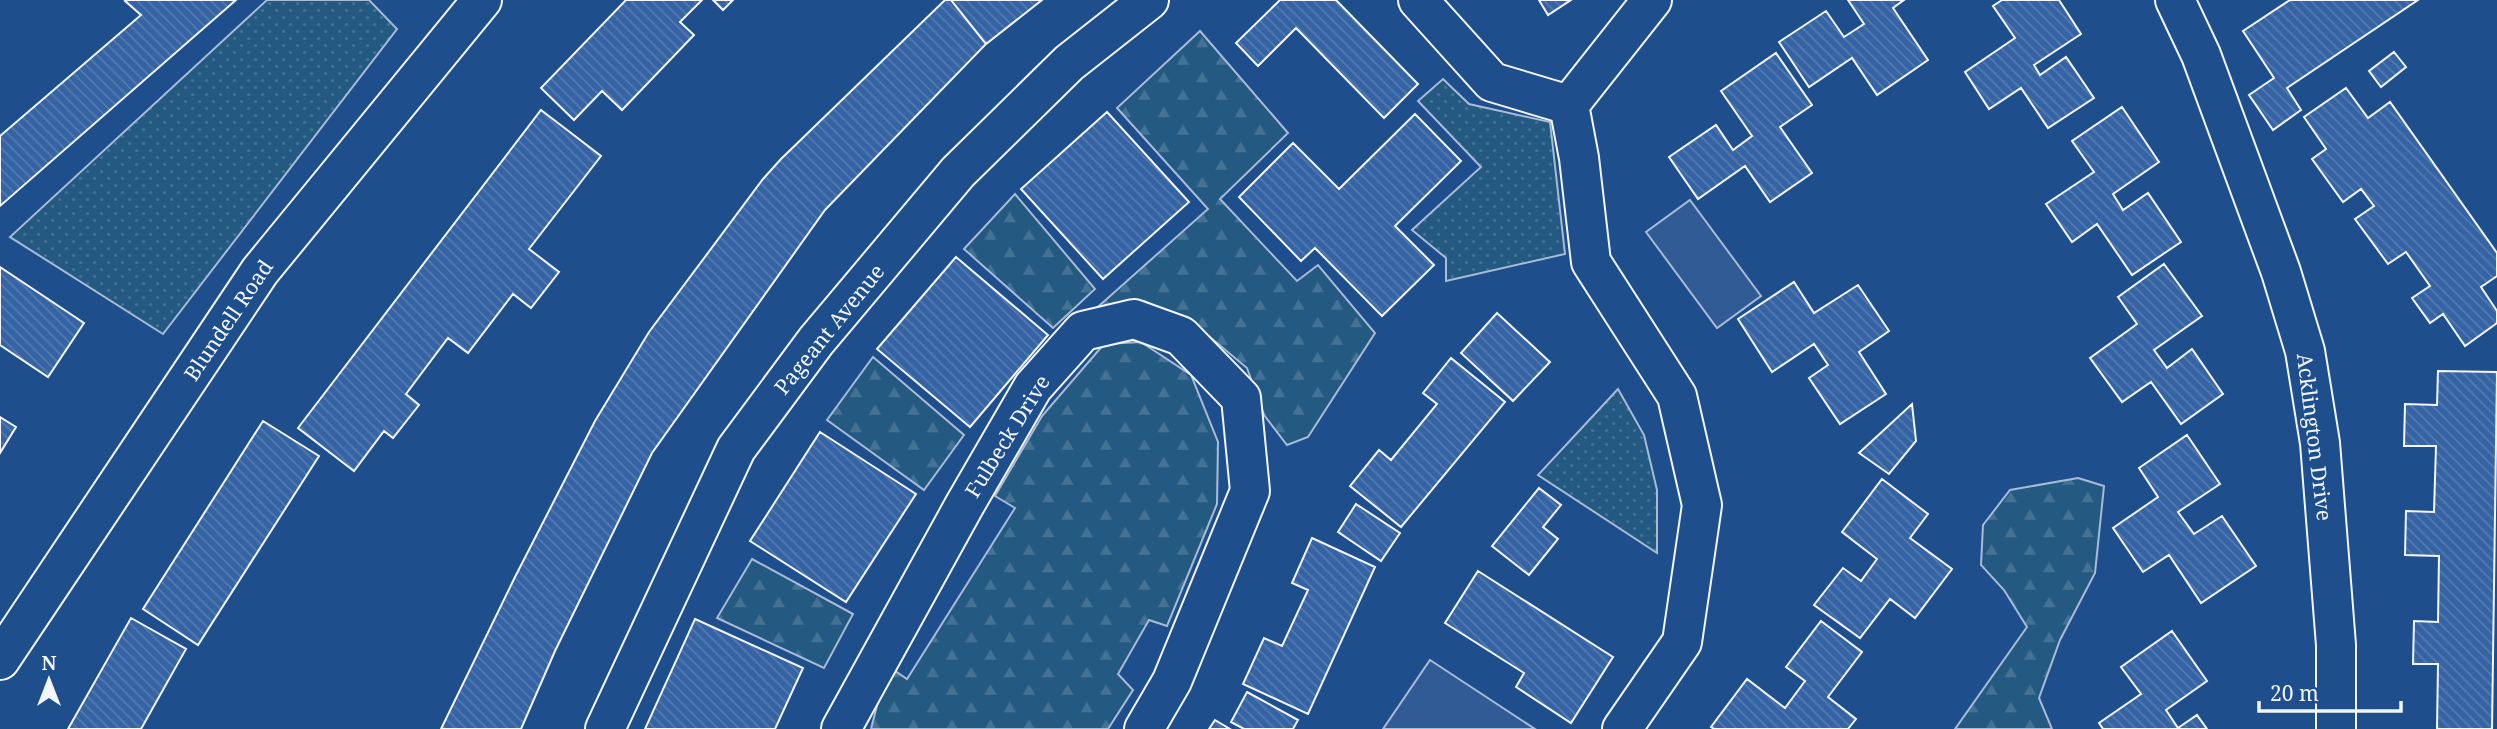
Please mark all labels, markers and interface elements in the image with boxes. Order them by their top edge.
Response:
street label: Blundell Road [177,254,279,386]
street label: Pageant Avenue [768,258,890,400]
street label: Acklington Drive [2291,351,2339,523]
street label: Fulbeck Drive [958,369,1056,503]
north arrow [14,645,84,715]
text: N [42,650,57,676]
scale bar [2259,670,2401,714]
text: 20 m [2270,679,2319,707]

